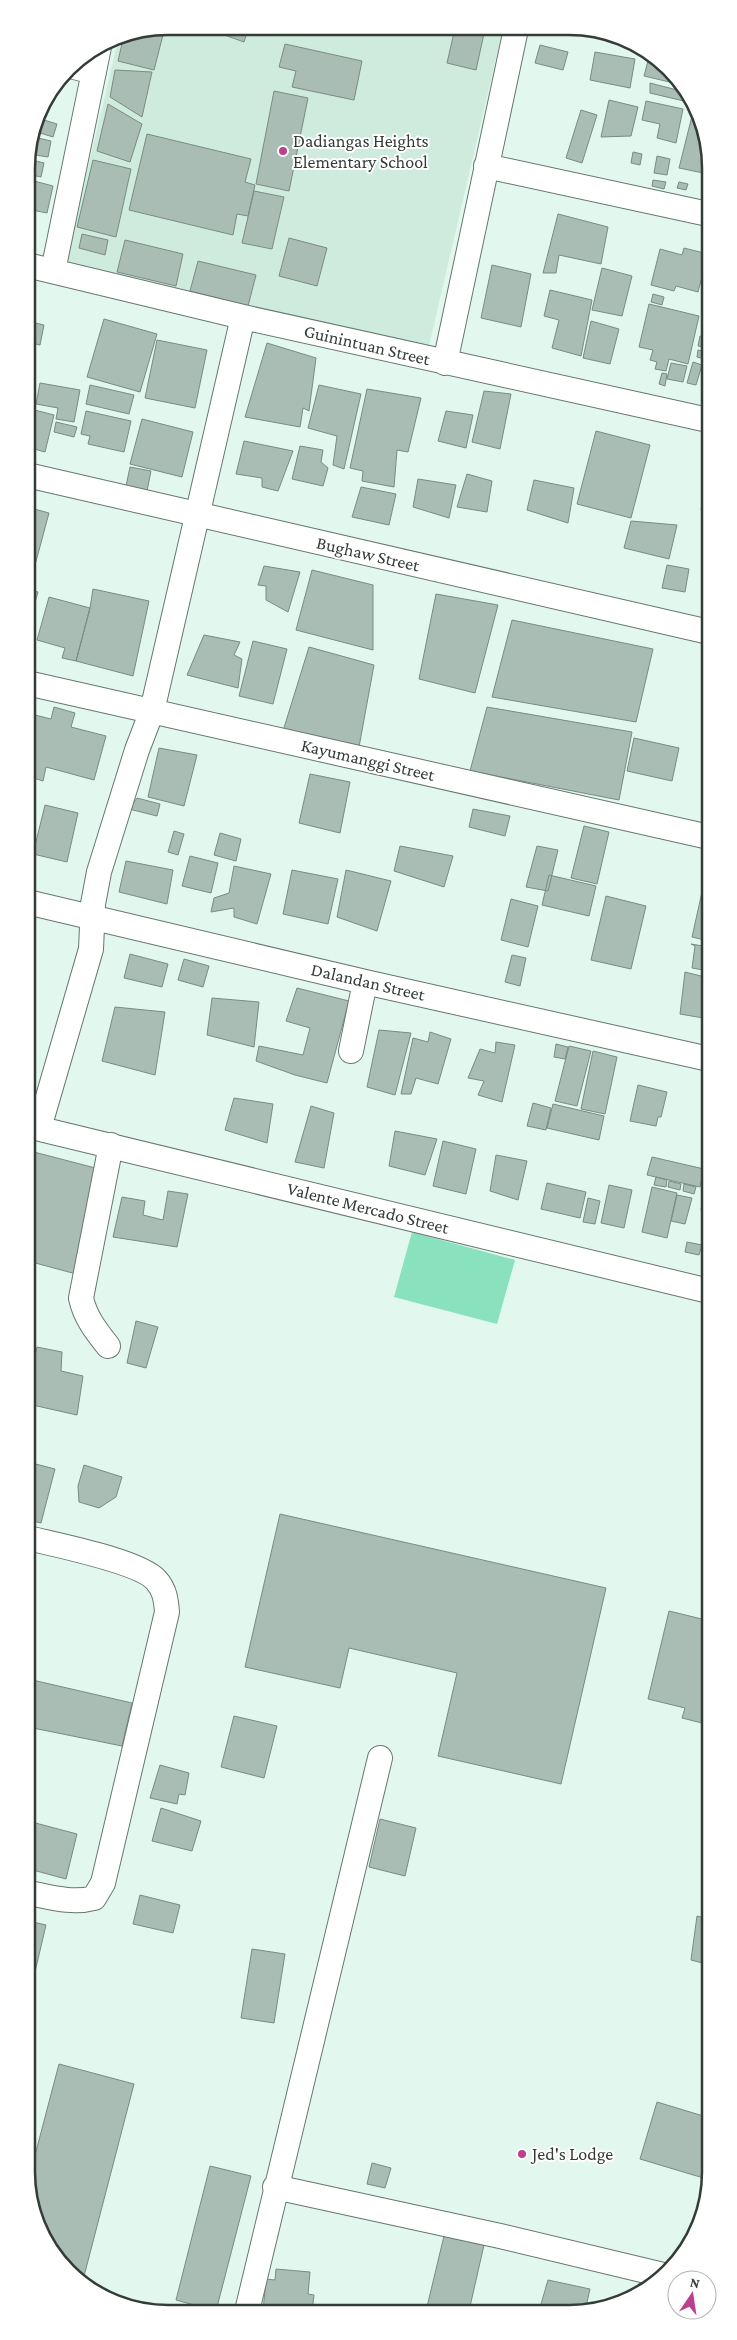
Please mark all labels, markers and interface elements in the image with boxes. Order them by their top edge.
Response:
place label: Dadiangas Heights Elementary School [293,131,429,172]
marker: Dadiangas Heights Elementary School [277,145,289,157]
street label: Guinintuan Street [302,321,433,369]
street label: Bughaw Street [315,532,422,576]
street label: Kayumanggi Street [299,735,438,785]
street label: Dalandan Street [309,959,428,1005]
street label: Valente Mercado Street [285,1178,452,1238]
place label: Jed's Lodge [530,2144,613,2164]
marker: Jed's Lodge [516,2148,528,2160]
north arrow [667,2270,717,2320]
text: N [688,2273,702,2291]

